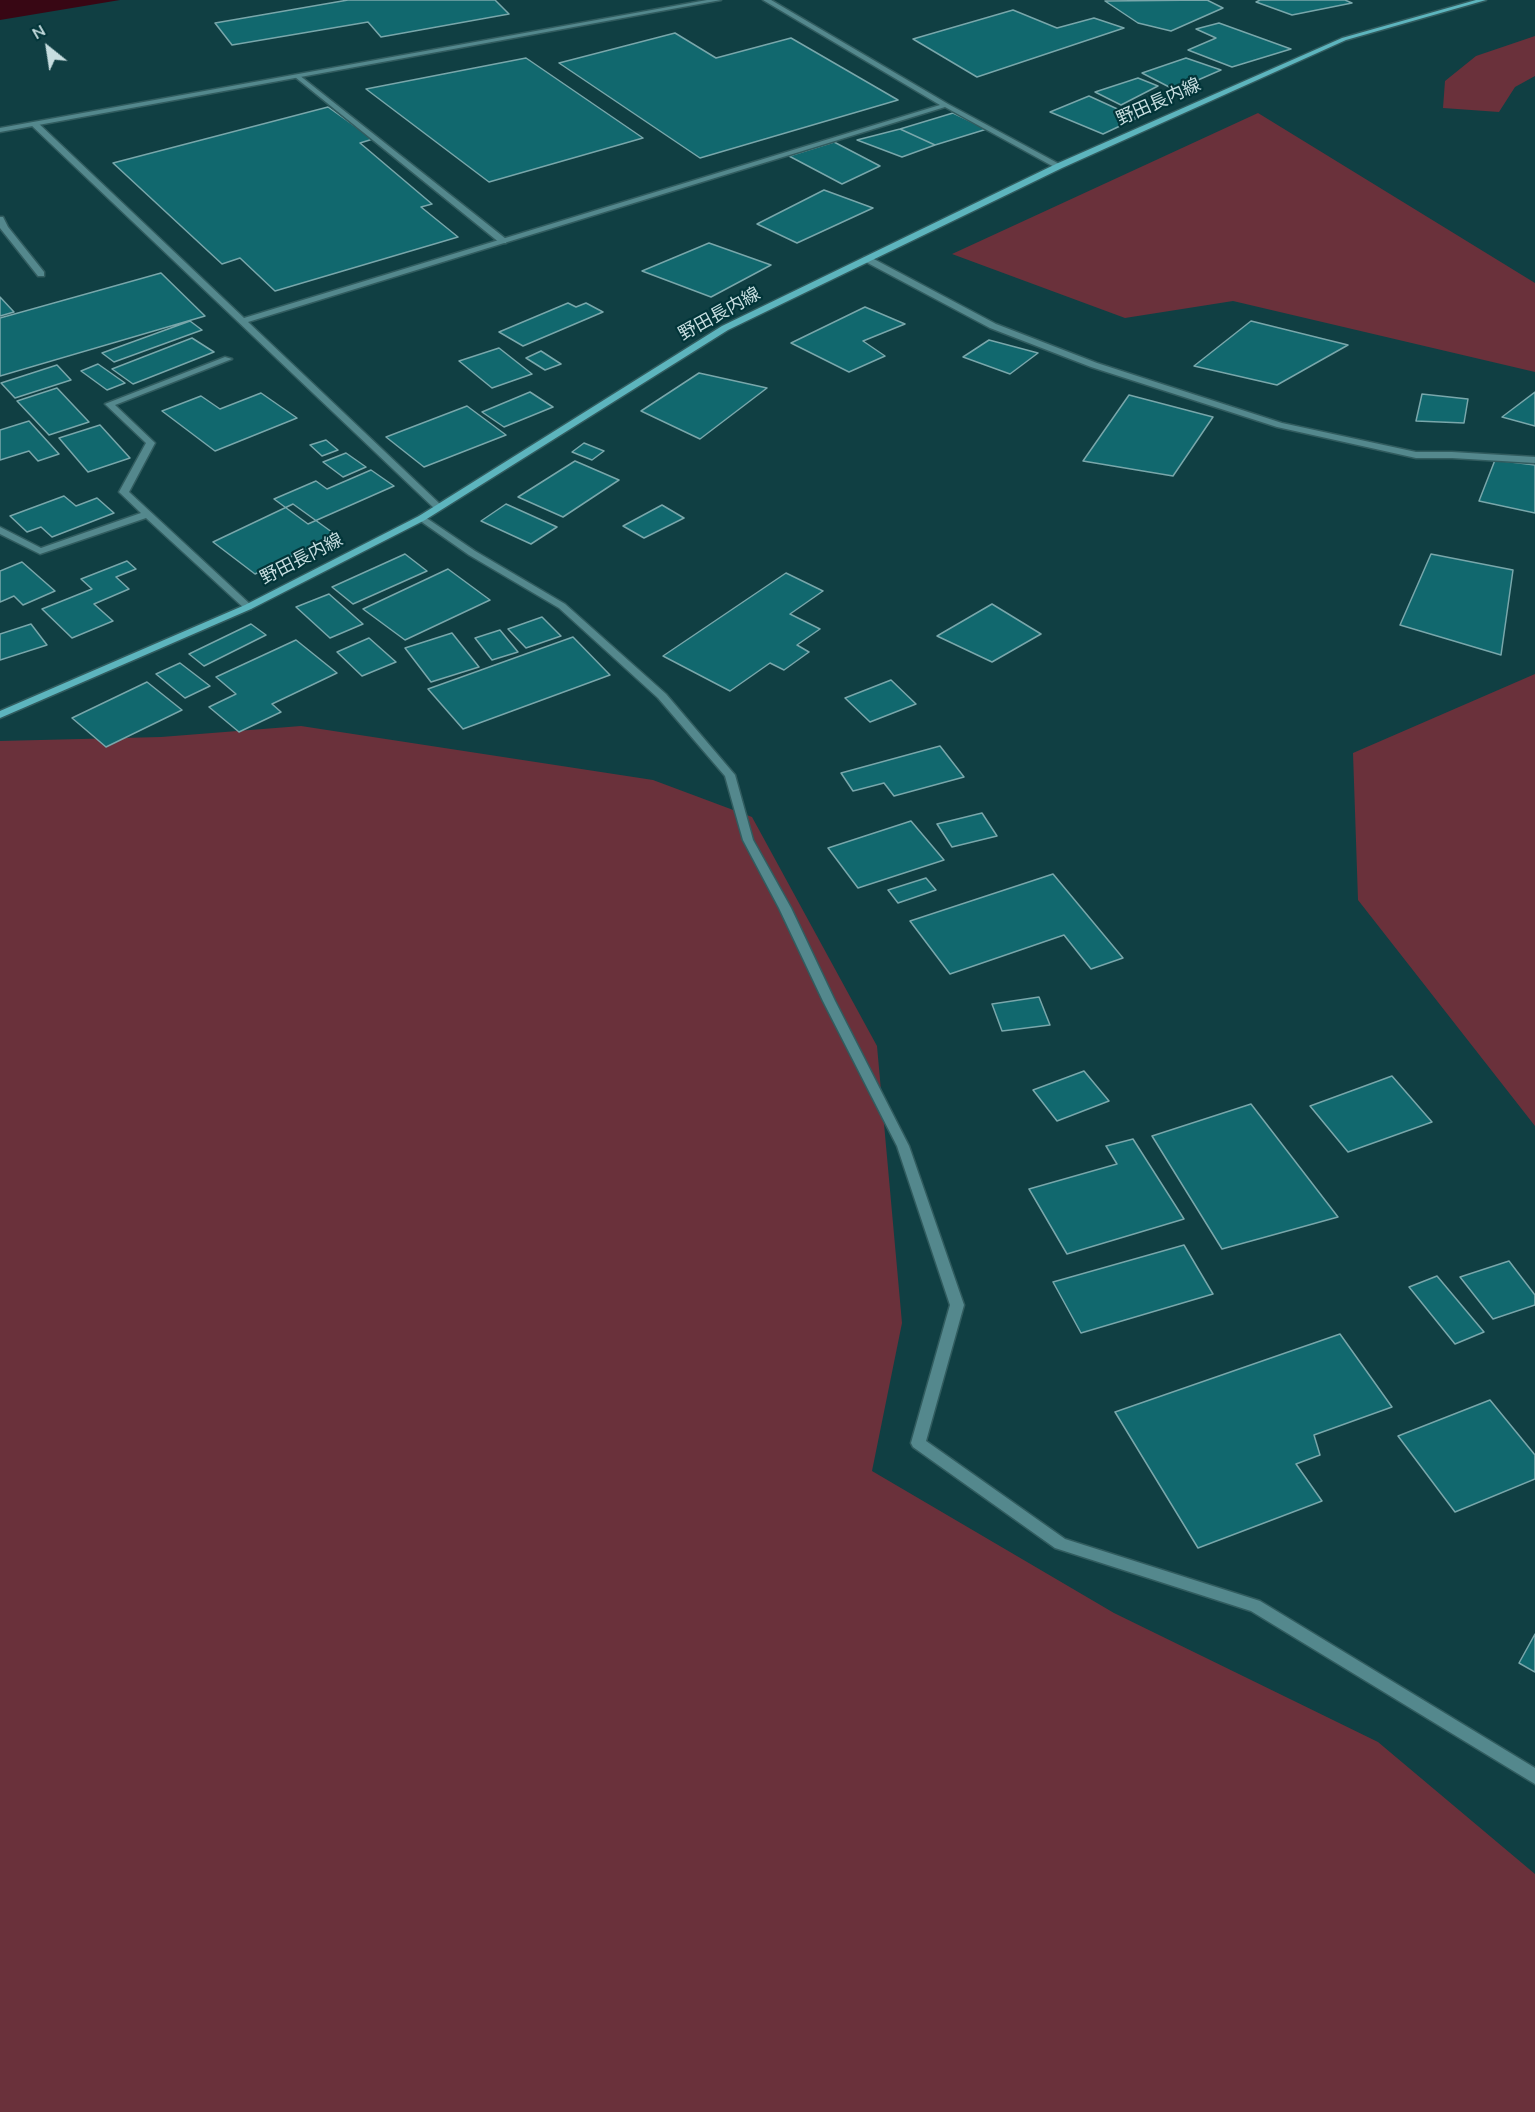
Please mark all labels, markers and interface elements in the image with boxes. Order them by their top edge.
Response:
north arrow [18,18,78,78]
text: N [28,20,50,45]
street label: 野田長内線 [1113,75,1205,131]
street label: 野田長内線 [675,284,765,346]
street label: 野田長内線 [257,530,347,590]

